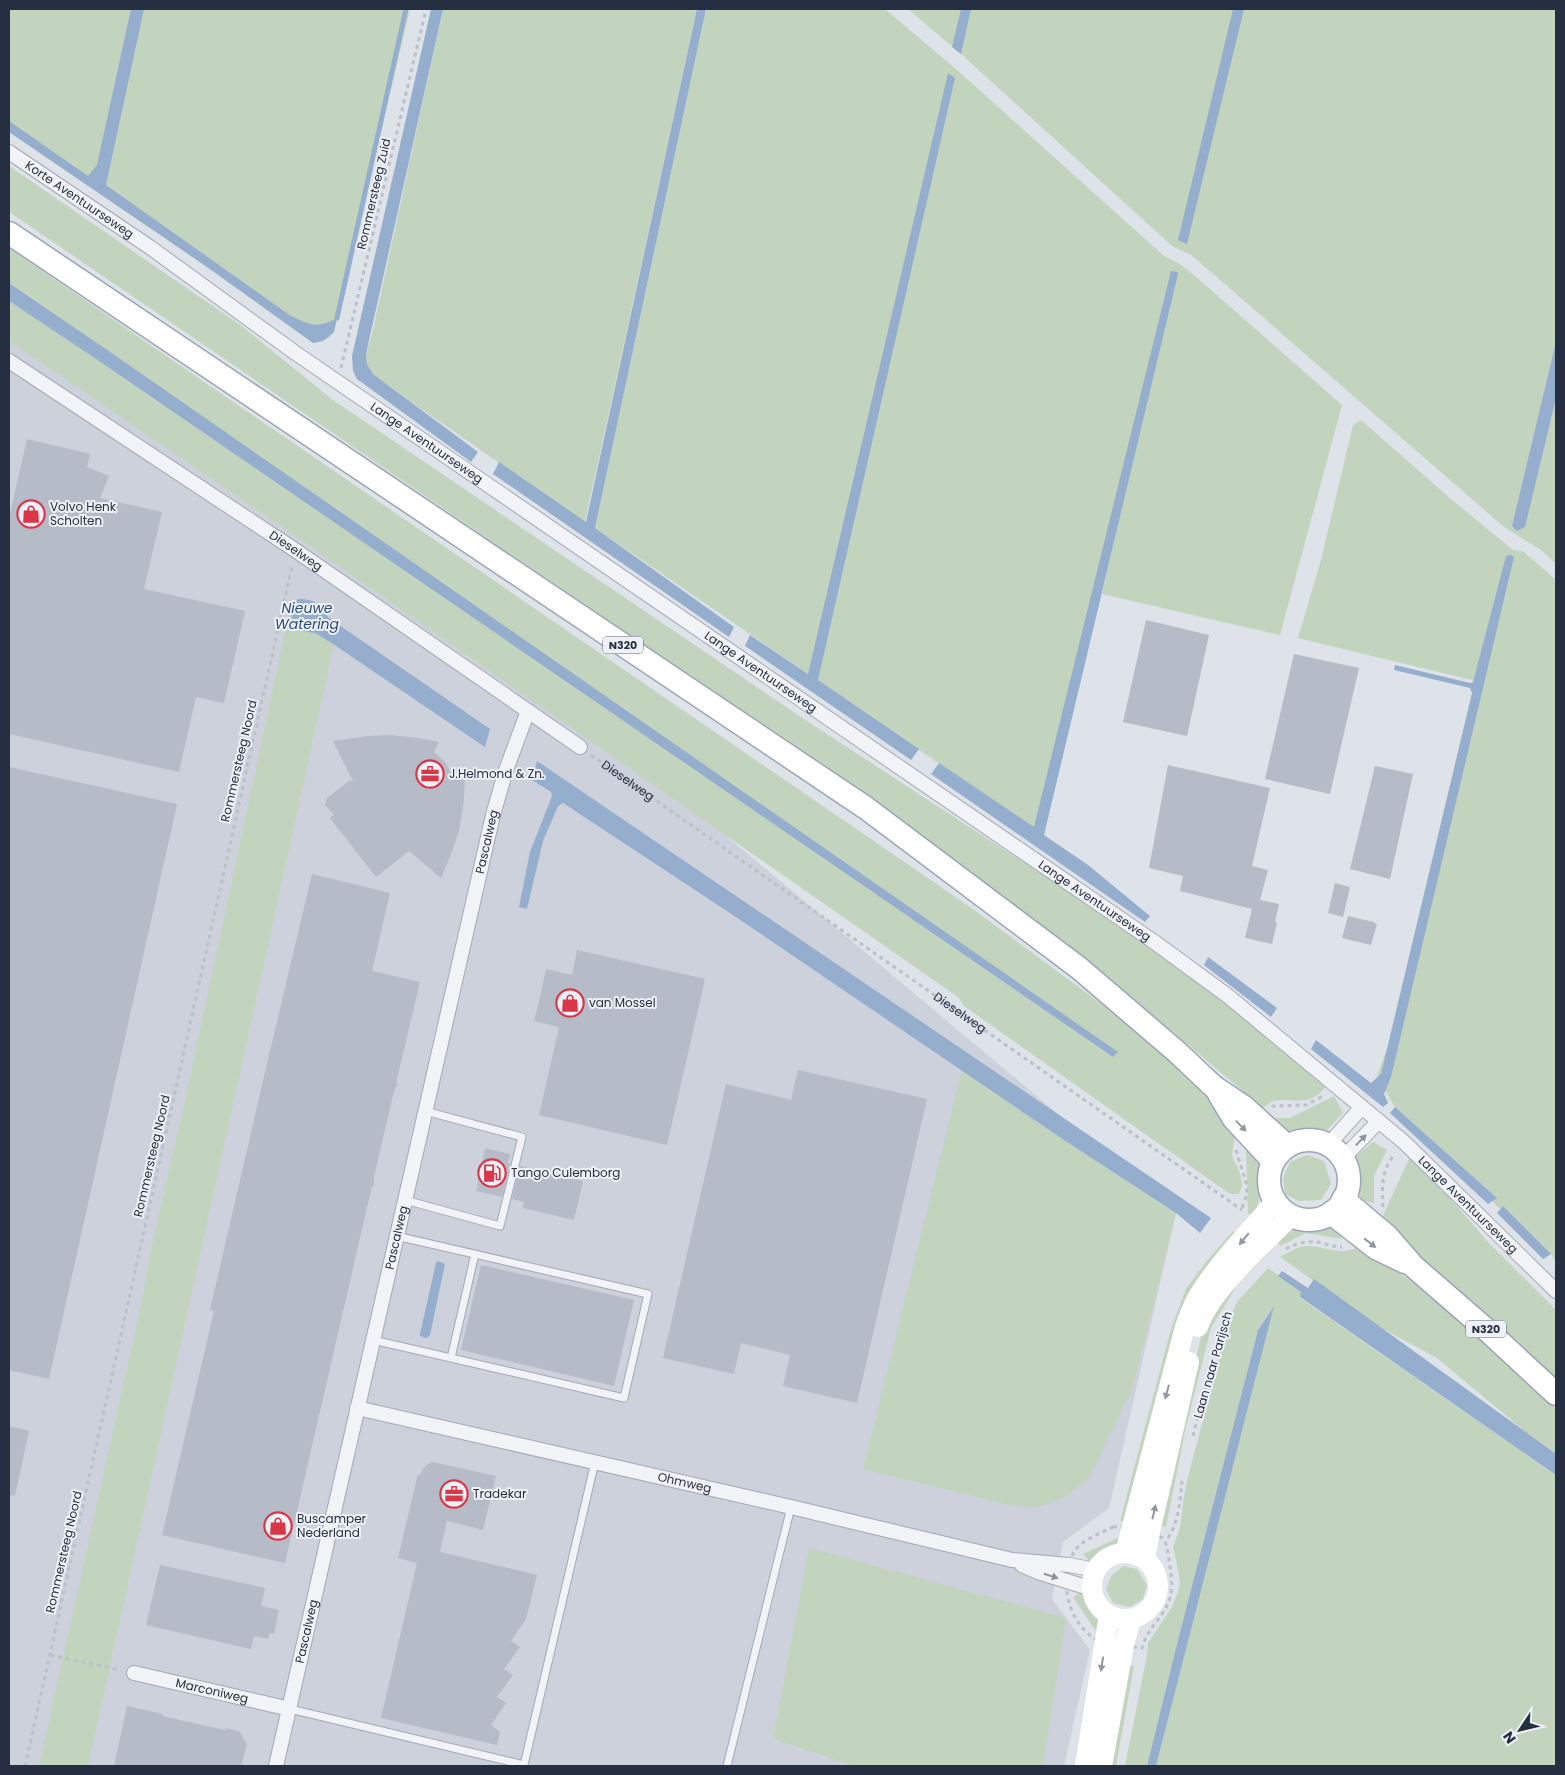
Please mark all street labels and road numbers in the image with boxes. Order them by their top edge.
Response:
street label: Rommersteeg Zuid [352,137,395,251]
street label: Korte Aventuurseweg [22,156,137,242]
street label: Lange Aventuurseweg [367,398,487,487]
street label: Dieselweg [266,526,326,575]
street label: Lange Aventuurseweg [701,627,821,716]
road number: N320 [603,636,643,654]
street label: Rommersteeg Noord [216,698,261,824]
street label: Dieselweg [598,756,658,805]
street label: Pascalweg [471,808,502,875]
street label: Lange Aventuurseweg [1035,856,1155,945]
street label: Dieselweg [930,988,990,1037]
street label: Rommersteeg Noord [129,1093,174,1219]
street label: Lange Aventuurseweg [1415,1152,1522,1257]
street label: Pascalweg [381,1204,412,1271]
street label: Laan naar Parijsch [1189,1309,1236,1420]
road number: N320 [1466,1320,1506,1338]
street label: Ohmweg [656,1468,713,1497]
street label: Rommersteeg Noord [41,1489,86,1615]
street label: Pascalweg [291,1598,322,1665]
street label: Marconiweg [174,1674,250,1707]

